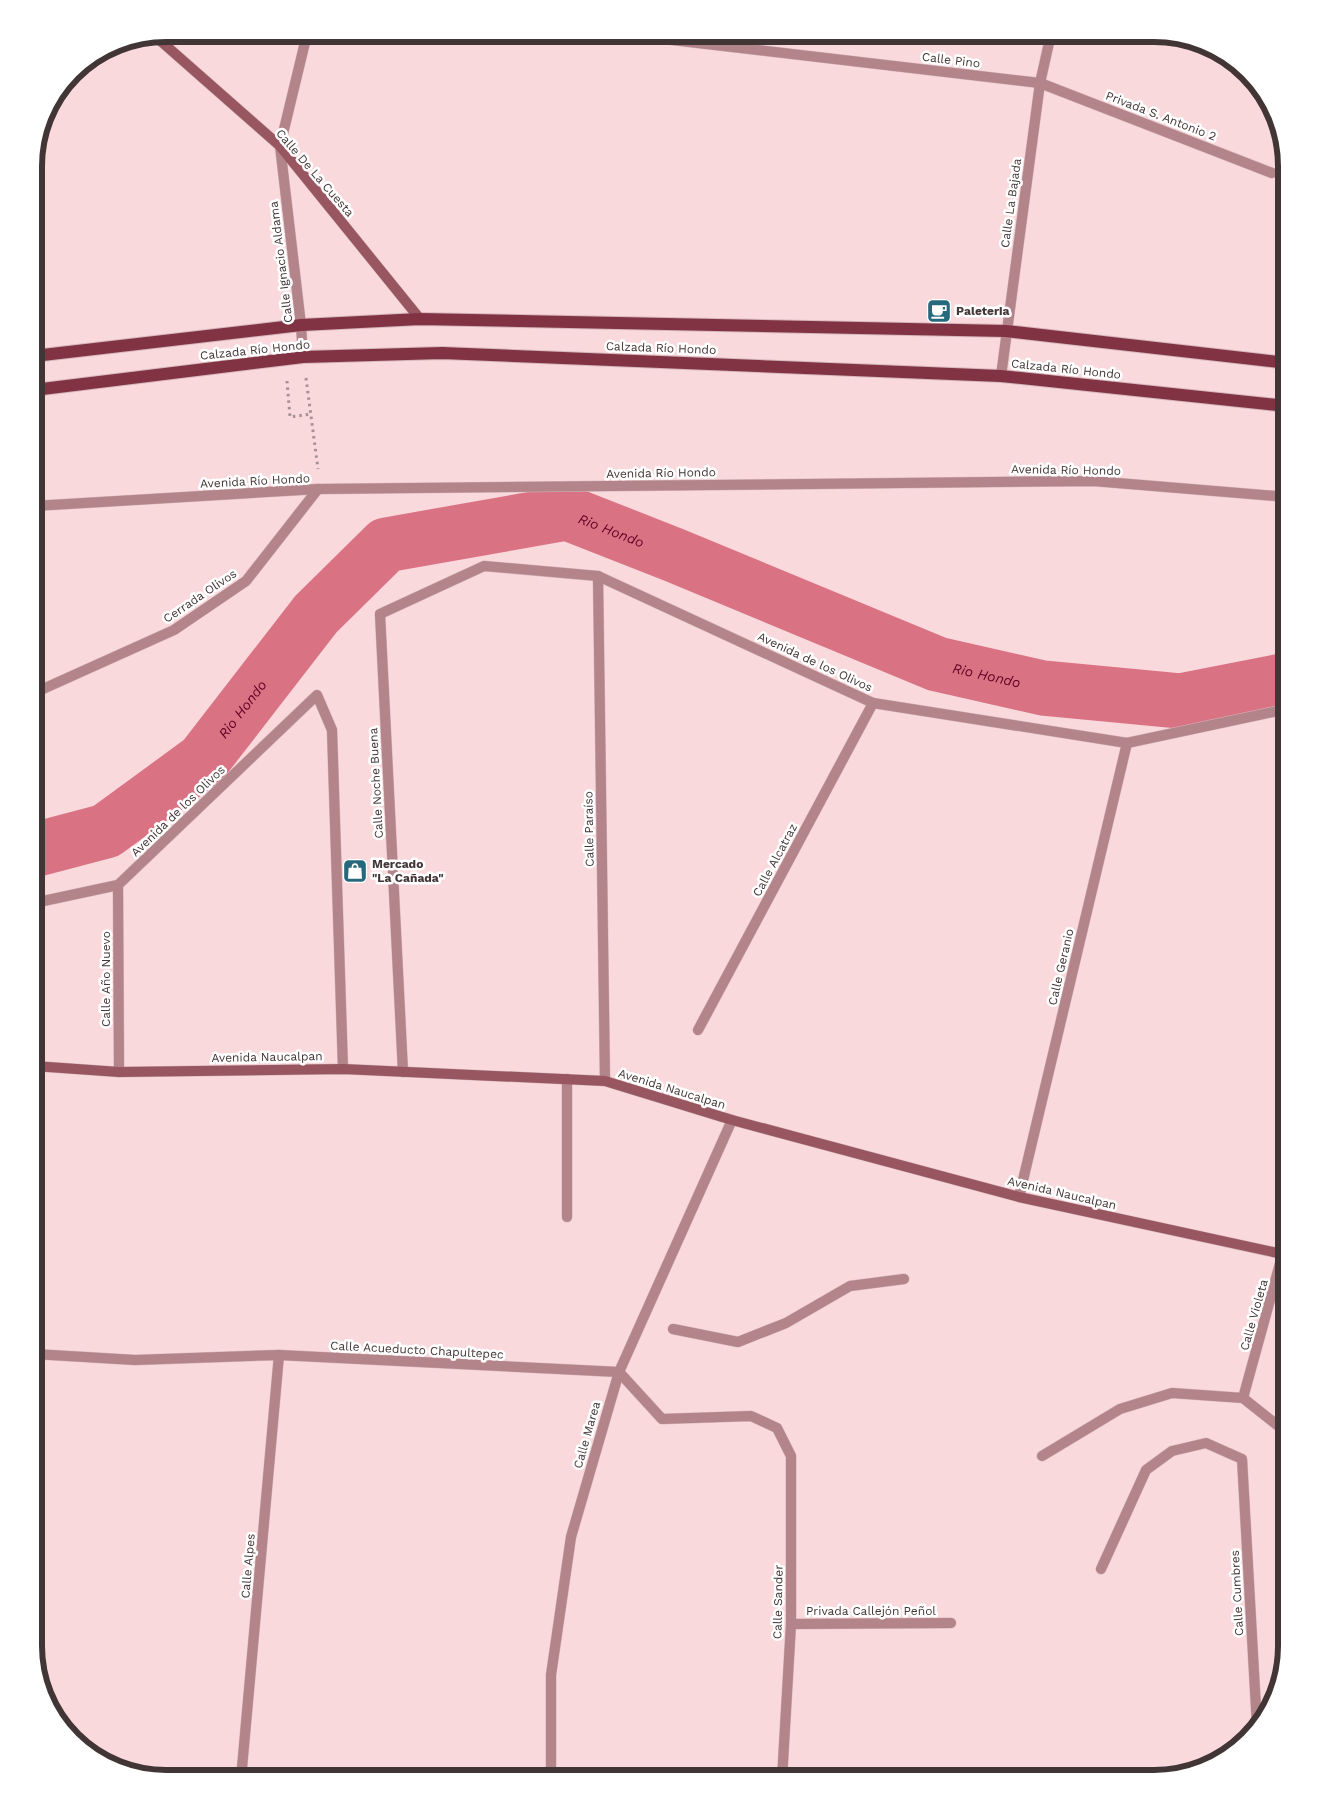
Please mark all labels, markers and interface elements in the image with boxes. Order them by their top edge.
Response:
street label: Calle Pino [921,49,981,71]
street label: Privada S. Antonio 2 [1104,88,1218,144]
street label: Calle De La Cuesta [273,126,357,220]
street label: Calle La Bajada [998,157,1024,249]
street label: Calle Ignacio Aldama [267,200,295,324]
cafe icon: Paleteria [926,298,952,324]
place label: Paleteria [956,304,1010,318]
street label: Calzada Río Hondo [199,337,311,363]
street label: Calzada Río Hondo [606,339,716,357]
street label: Calzada Río Hondo [1010,356,1122,382]
street label: Avenida Río Hondo [1011,462,1121,478]
street label: Avenida Río Hondo [606,465,716,481]
street label: Avenida Río Hondo [200,471,310,491]
water label: Rio Hondo [576,510,646,550]
street label: Cerrada Olivos [161,566,239,626]
street label: Avenida de los Olivos [755,629,875,695]
water label: Rio Hondo [951,660,1022,691]
water label: Rio Hondo [215,677,270,741]
street label: Calle Noche Buena [366,727,386,839]
street label: Avenida de los Olivos [128,763,228,859]
street label: Calle Paraíso [581,791,597,867]
street label: Calle Alcatraz [750,821,800,899]
place label: Mercado "La Cañada" [372,857,444,885]
shop icon: Mercado "La Cañada" [342,858,368,884]
street label: Calle Geranio [1045,927,1077,1007]
street label: Calle Año Nuevo [99,931,113,1027]
street label: Avenida Naucalpan [211,1049,323,1065]
street label: Avenida Naucalpan [617,1066,727,1112]
street label: Avenida Naucalpan [1006,1174,1118,1212]
street label: Calle Violeta [1237,1278,1271,1352]
street label: Calle Acueducto Chapultepec [330,1338,504,1362]
street label: Calle Marea [571,1400,603,1470]
street label: Calle Alpes [238,1533,258,1599]
street label: Calle Cumbres [1228,1550,1246,1636]
street label: Calle Sander [770,1565,786,1639]
street label: Privada Callejón Peñol [806,1604,936,1618]

